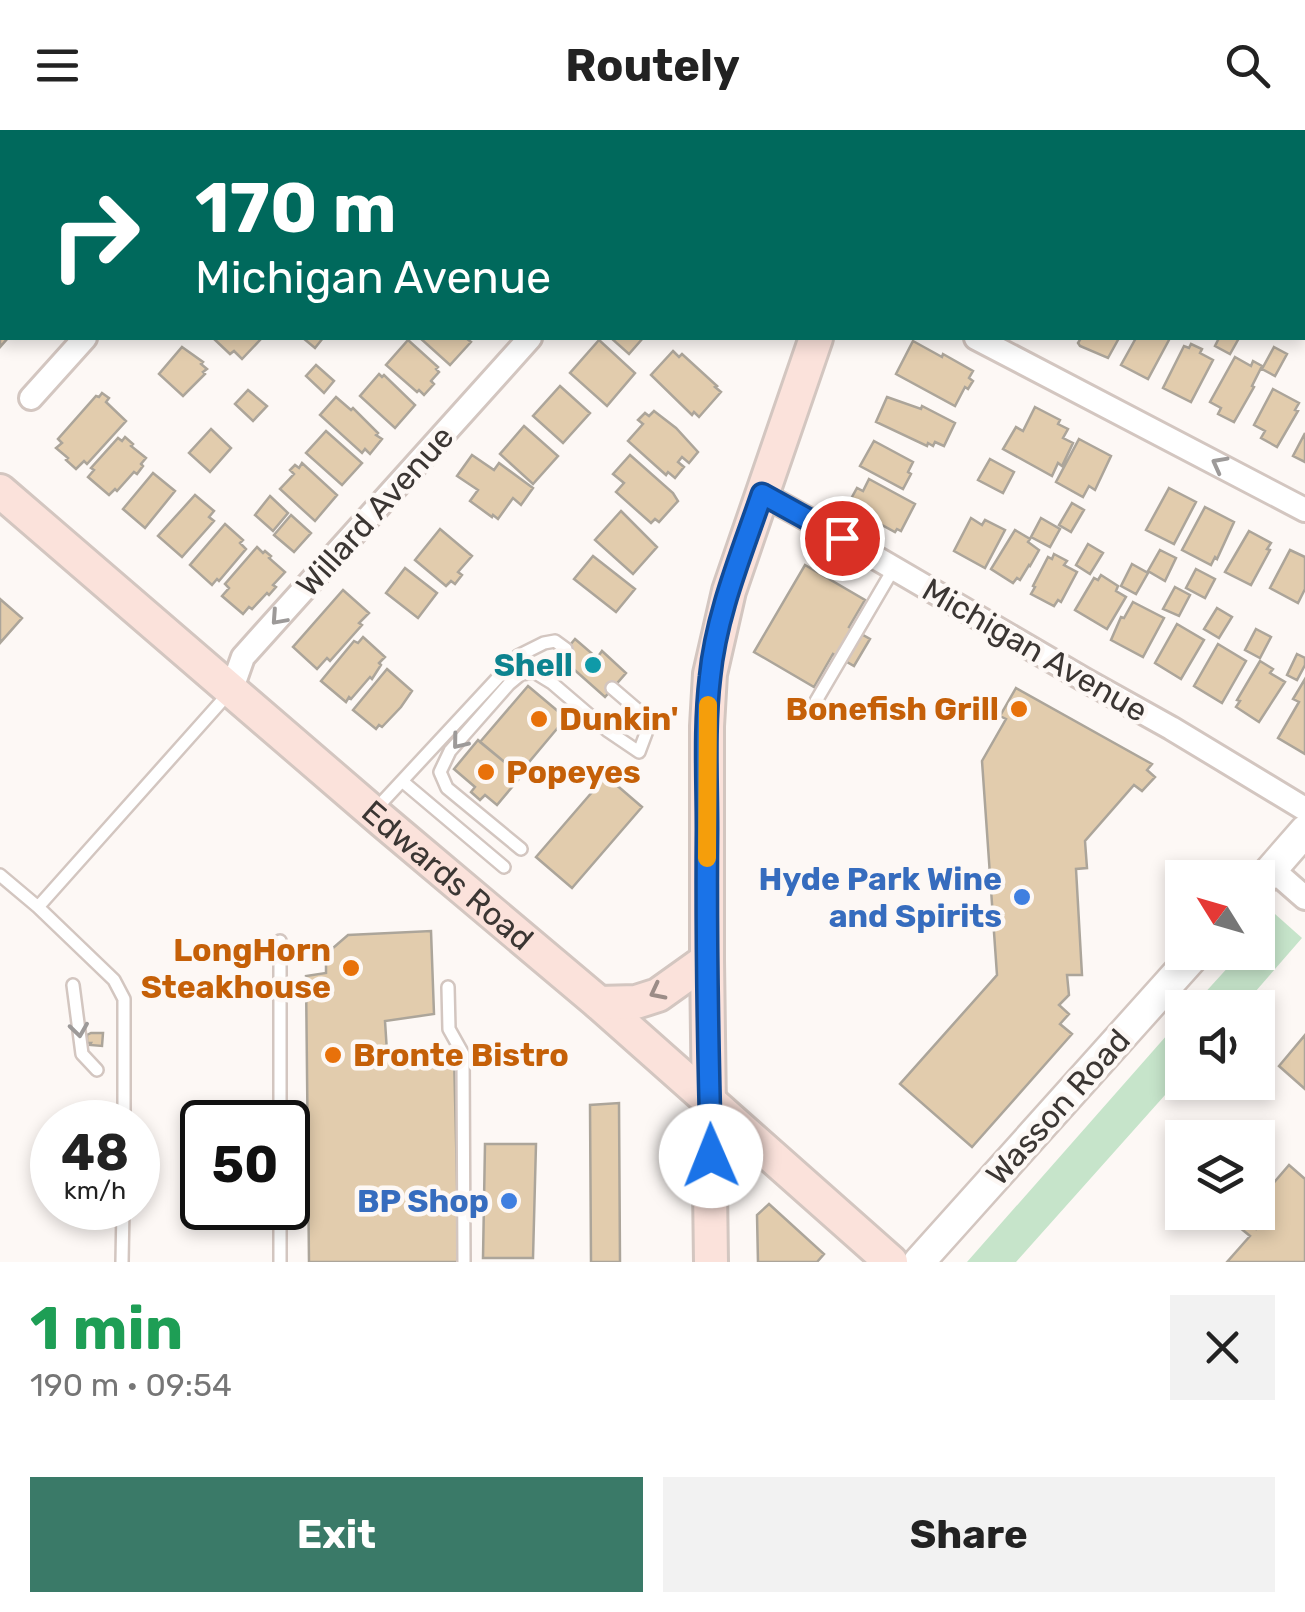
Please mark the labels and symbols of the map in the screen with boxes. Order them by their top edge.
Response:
street label: Willard Avenue [288,418,462,604]
one-way arrow [1212,457,1230,476]
pin [800,496,885,581]
street label: Michigan Avenue [916,570,1154,730]
one-way arrow [272,606,290,625]
place label: Shell [494,646,573,684]
marker: Shell [582,654,604,676]
place label: Bonefish Grill [786,690,999,728]
marker: Bonefish Grill [1008,698,1030,720]
place label: Dunkin' [559,700,678,738]
marker: Dunkin' [528,708,550,730]
one-way arrow [453,731,471,749]
place label: Popeyes [506,753,641,791]
marker: Popeyes [475,761,497,783]
street label: Edwards Road [354,793,541,958]
place label: Hyde Park Wine and Spirits [758,860,1002,935]
north arrow [1165,860,1275,970]
marker: Hyde Park Wine and Spirits [1011,886,1033,908]
place label: LongHorn Steakhouse [141,931,331,1006]
marker: LongHorn Steakhouse [340,957,362,979]
one-way arrow [649,980,667,1000]
street label: Wasson Road [978,1021,1138,1193]
one-way arrow [67,1022,88,1039]
place label: Bronte Bistro [353,1036,569,1074]
marker: Bronte Bistro [322,1044,344,1066]
speed limit sign: 50 [180,1100,310,1230]
position arrow [659,1104,763,1208]
place label: BP Shop [357,1182,489,1220]
marker: BP Shop [498,1190,520,1212]

